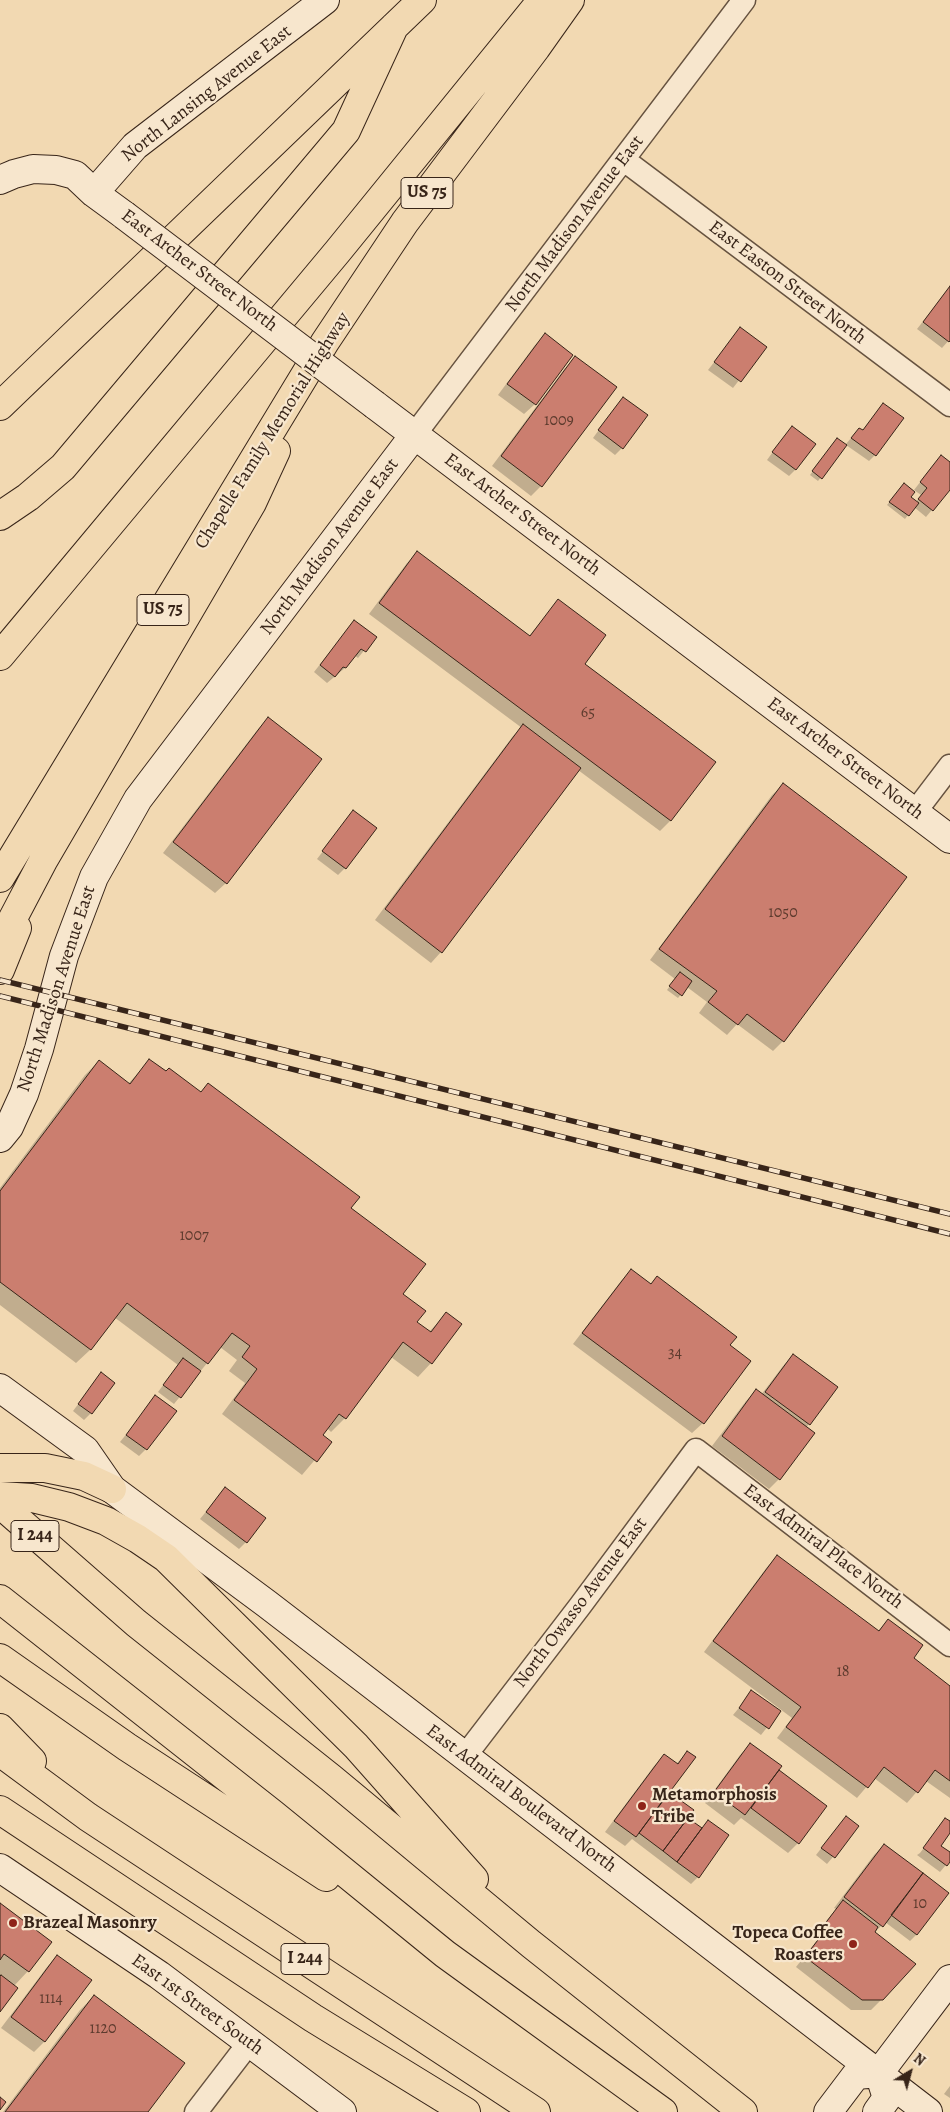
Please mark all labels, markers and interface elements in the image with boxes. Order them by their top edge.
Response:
street label: North Lansing Avenue East [117,20,297,168]
street label: North Madison Avenue East [501,131,649,317]
road number: US 75 [401,178,453,208]
street label: East Archer Street North [116,205,282,337]
street label: East Easton Street North [704,216,870,350]
street label: Chapelle Family Memorial Highway [190,308,356,554]
house number: 1009 [544,411,574,431]
street label: East Archer Street North [439,449,605,581]
street label: North Madison Avenue East [256,454,404,640]
road number: US 75 [137,594,189,626]
street label: East Archer Street North [762,693,928,825]
house number: 65 [581,703,595,723]
street label: North Madison Avenue East [13,883,101,1095]
house number: 1050 [768,903,798,923]
house number: 1007 [179,1226,209,1246]
house number: 34 [668,1343,682,1363]
street label: East Admiral Place North [739,1479,907,1615]
street label: North Owasso Avenue East [509,1513,653,1693]
road number: I 244 [11,1520,59,1552]
house number: 18 [836,1662,850,1682]
street label: East Admiral Boulevard North [421,1720,621,1878]
place label: Metamorphosis Tribe [652,1784,777,1828]
marker: Metamorphosis Tribe [636,1800,648,1812]
house number: 10 [913,1894,927,1914]
place label: Brazeal Masonry [23,1912,157,1934]
marker: Brazeal Masonry [7,1917,19,1929]
place label: Topeca Coffee Roasters [733,1922,843,1966]
marker: Topeca Coffee Roasters [847,1938,859,1950]
road number: I 244 [281,1944,329,1975]
street label: East 1st Street South [126,1949,268,2061]
house number: 1114 [39,1989,63,2009]
house number: 1120 [89,2019,117,2039]
north arrow [885,2047,935,2097]
text: N [910,2049,929,2070]

